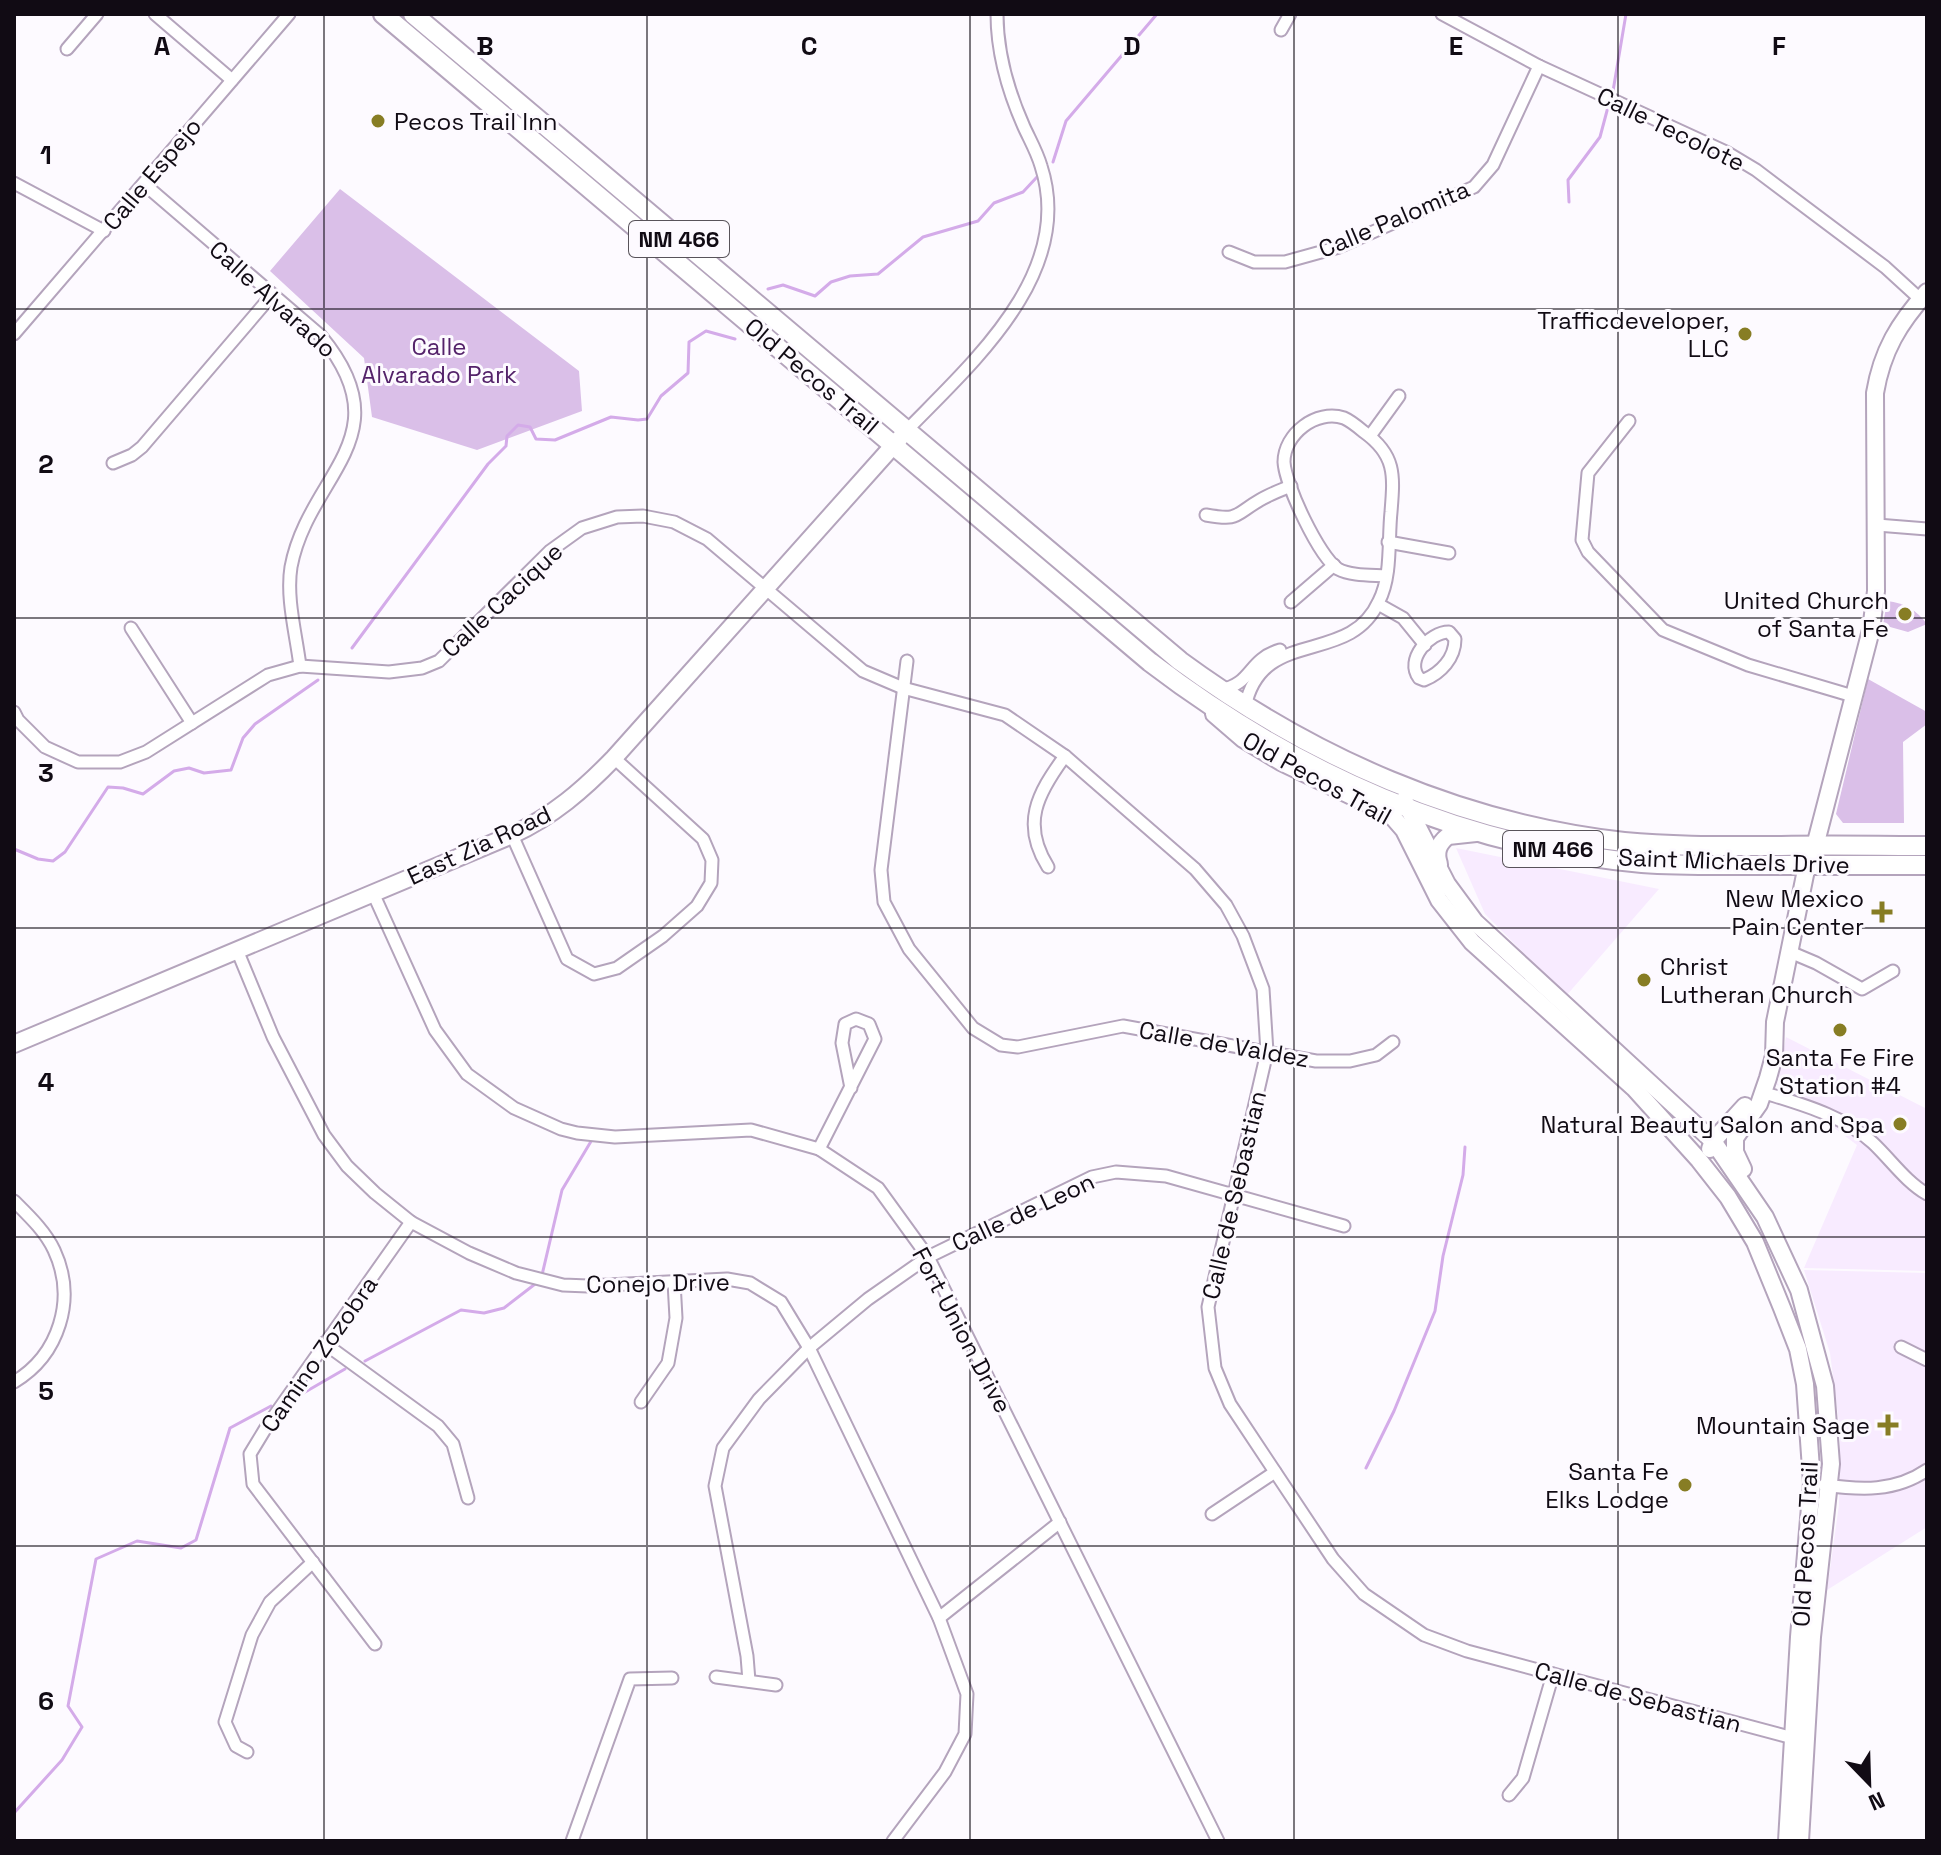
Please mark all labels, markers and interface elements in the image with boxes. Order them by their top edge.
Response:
text: A [154,29,171,63]
text: B [476,29,494,63]
text: C [801,29,817,63]
text: D [1123,29,1141,63]
text: E [1449,29,1463,63]
text: F [1772,29,1786,63]
street label: Calle Tecolote [1592,80,1750,178]
place label: Pecos Trail Inn [394,106,558,137]
street label: Calle Espejo [96,111,208,237]
marker: Pecos Trail Inn [369,112,387,130]
text: 1 [40,138,52,172]
street label: Calle Palomita [1314,173,1474,265]
road number: NM 466 [629,221,729,257]
street label: Calle Alvarado [203,234,343,364]
place label: Trafficdeveloper, LLC [1537,305,1729,364]
street label: Old Pecos Trail [739,311,885,441]
marker: Trafficdeveloper, LLC [1736,325,1754,343]
park label: Calle Alvarado Park [361,331,517,390]
text: 2 [38,447,54,481]
street label: Calle Cacique [435,536,569,664]
place label: United Church of Santa Fe [1724,585,1889,644]
marker: United Church of Santa Fe [1896,605,1914,623]
street label: Old Pecos Trail [1237,724,1397,832]
text: 3 [38,756,54,790]
street label: East Zia Road [402,798,556,892]
road number: NM 466 [1503,831,1603,867]
street label: Saint Michaels Drive [1618,841,1850,881]
place label: New Mexico Pain Center [1725,883,1864,942]
marker: New Mexico Pain Center [1871,901,1893,923]
place label: Christ Lutheran Church [1660,951,1853,1010]
marker: Christ Lutheran Church [1635,971,1653,989]
street label: Calle de Valdez [1136,1014,1312,1074]
marker: Santa Fe Fire Station #4 [1831,1021,1849,1039]
place label: Santa Fe Fire Station #4 [1766,1042,1914,1101]
text: 4 [38,1065,54,1099]
street label: Calle de Sebastian [1195,1088,1273,1302]
place label: Natural Beauty Salon and Spa [1540,1109,1884,1140]
marker: Natural Beauty Salon and Spa [1891,1115,1909,1133]
street label: Calle de Leon [947,1165,1099,1259]
street label: Fort Union Drive [905,1242,1019,1418]
street label: Conejo Drive [586,1266,730,1300]
street label: Camino Zozobra [254,1270,385,1438]
text: 5 [38,1374,54,1408]
place label: Mountain Sage [1696,1410,1870,1441]
marker: Mountain Sage [1877,1414,1899,1436]
place label: Santa Fe Elks Lodge [1545,1456,1669,1515]
street label: Old Pecos Trail [1785,1460,1825,1628]
marker: Santa Fe Elks Lodge [1676,1476,1694,1494]
street label: Calle de Sebastian [1531,1654,1745,1740]
text: 6 [38,1684,54,1718]
north arrow [1829,1743,1909,1823]
text: N [1865,1786,1889,1817]

